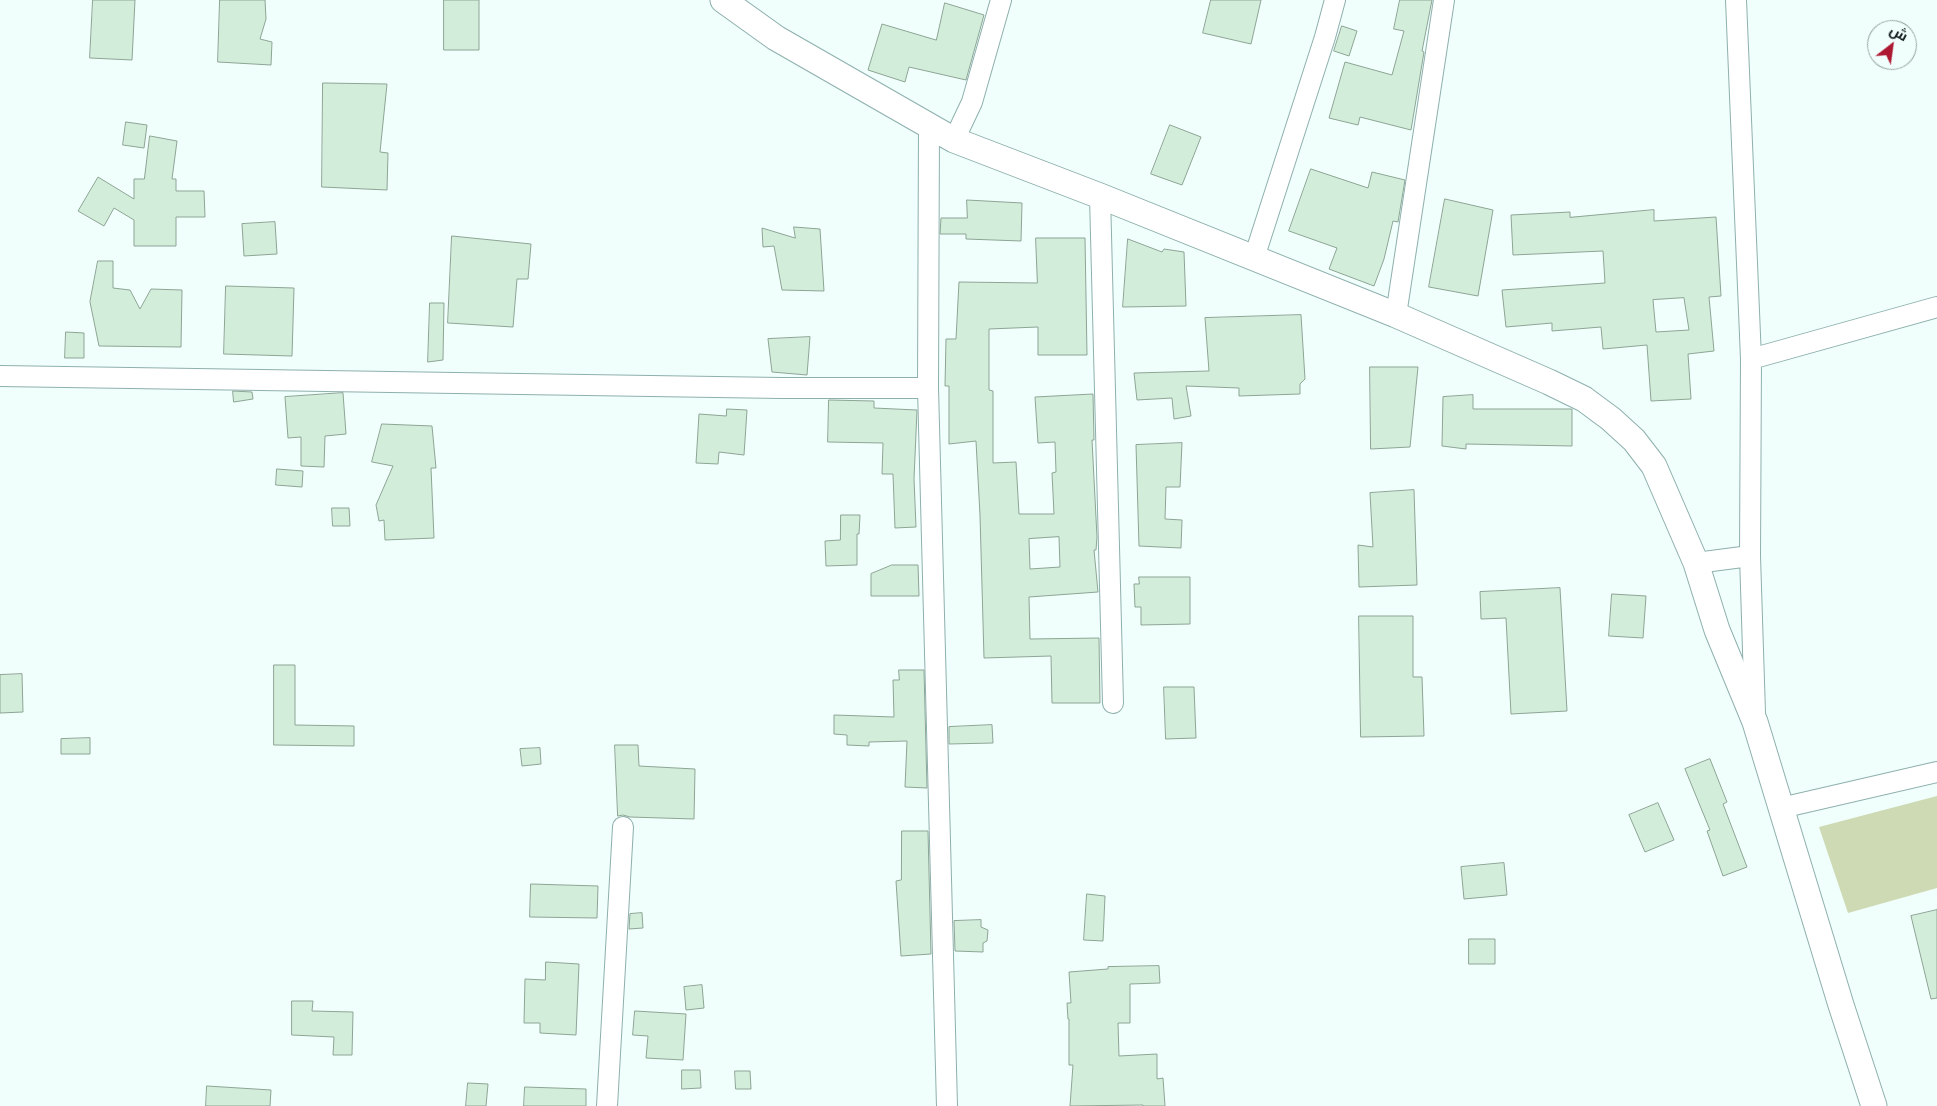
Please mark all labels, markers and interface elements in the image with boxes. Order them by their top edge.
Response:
text: ش [1886,19,1912,46]
north arrow [1867,20,1917,70]

